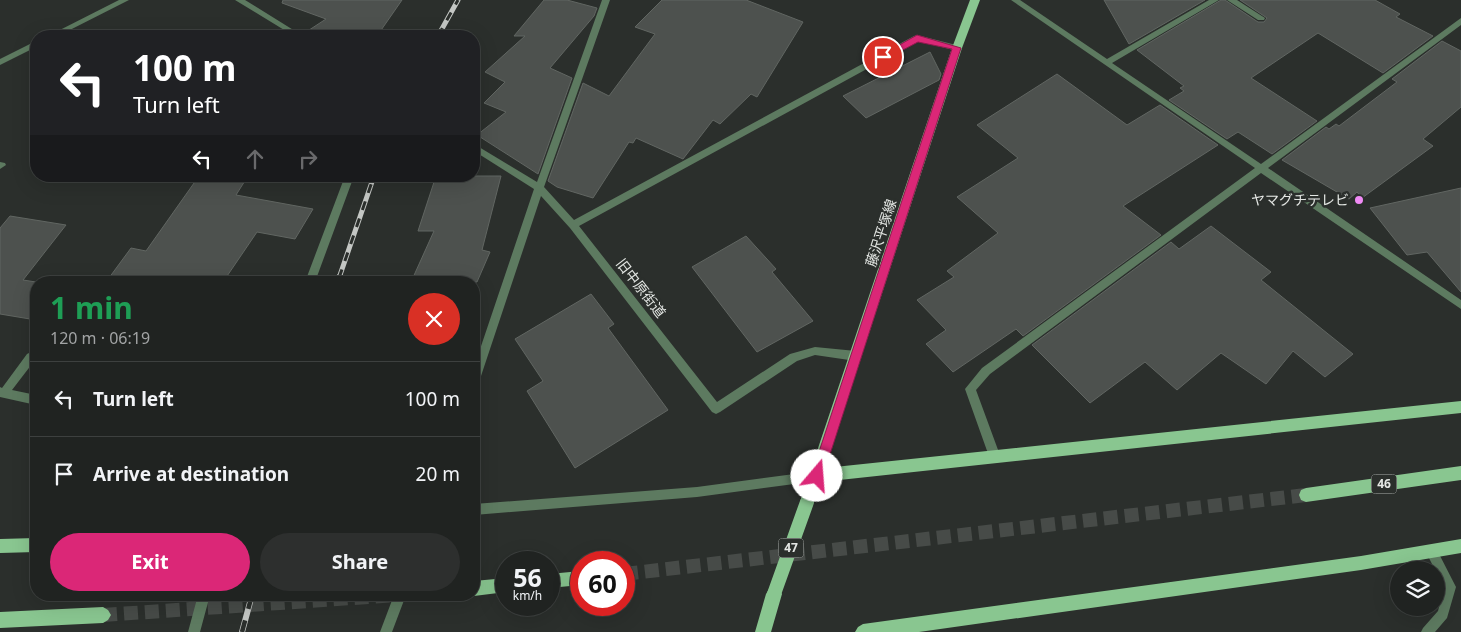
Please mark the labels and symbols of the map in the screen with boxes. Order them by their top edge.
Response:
pin [862,36,904,78]
place label: ヤマグチテレビ [1251,190,1349,209]
marker: ヤマグチテレビ [1353,194,1365,206]
street label: 藤沢平塚線 [861,197,900,269]
street label: 旧中原街道 [612,254,670,321]
position arrow [790,449,842,501]
road number: 46 [1372,474,1396,494]
road number: 47 [778,538,804,558]
speed limit sign: 60 [570,551,635,616]

